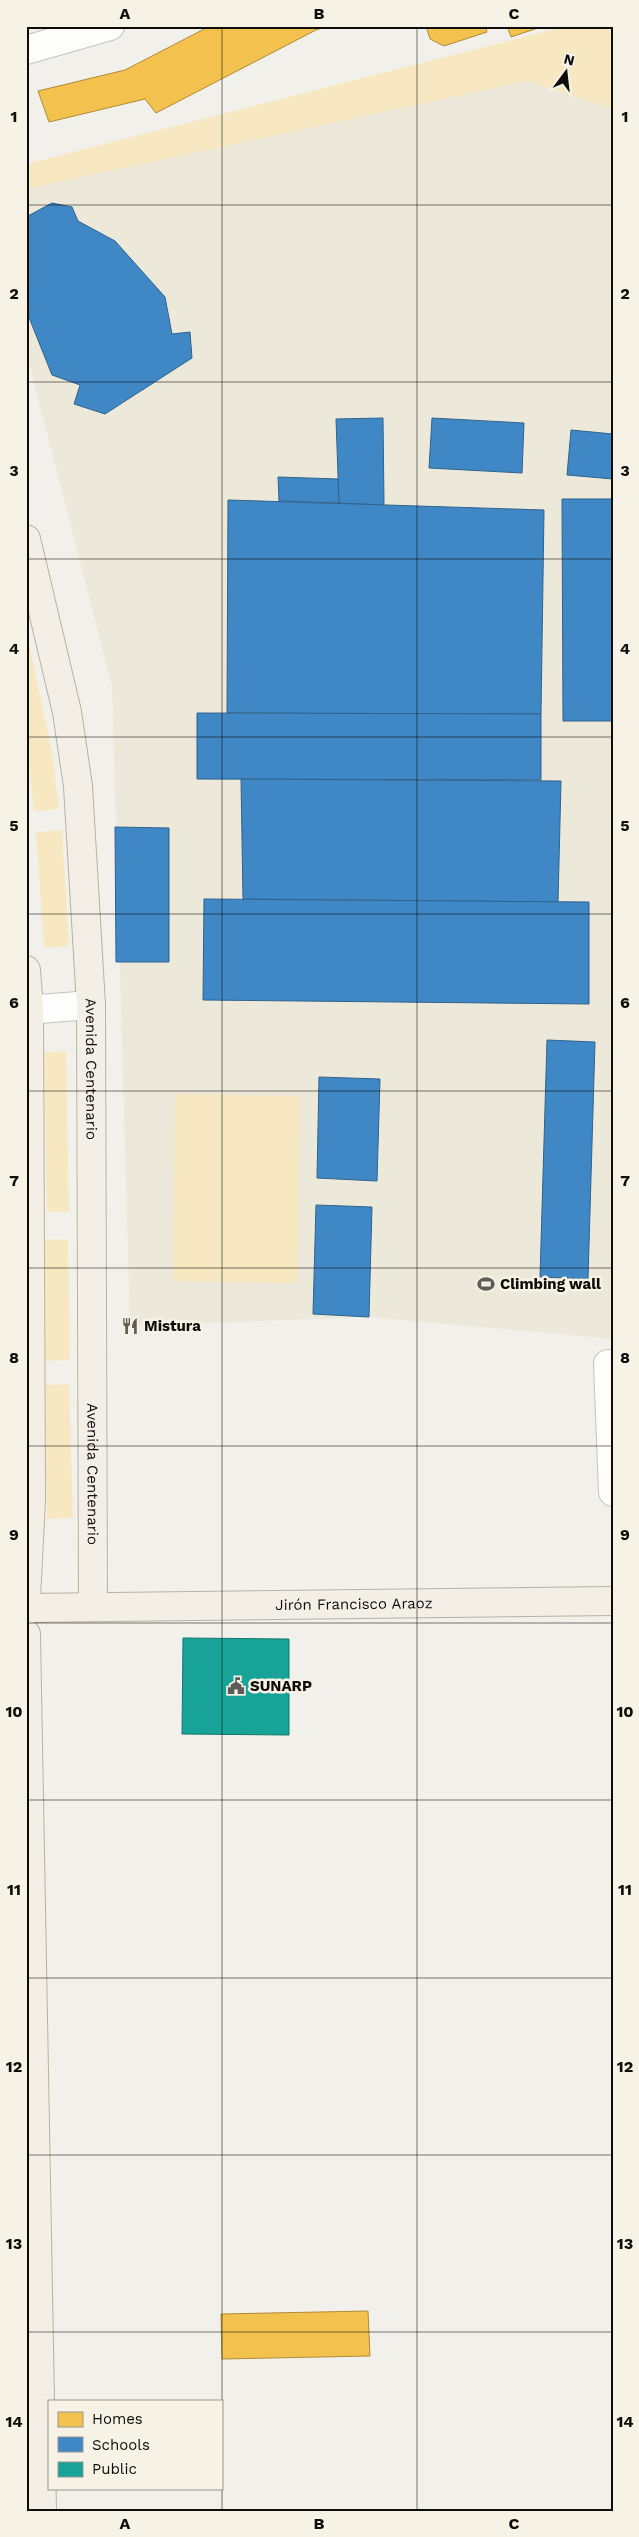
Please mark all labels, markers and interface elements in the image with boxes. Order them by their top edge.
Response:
text: A [120,4,131,23]
text: B [314,4,325,23]
text: C [509,4,520,23]
north arrow [542,48,592,98]
text: N [562,50,576,69]
text: 1 [11,107,17,126]
text: 1 [622,107,628,126]
text: 2 [9,284,19,303]
text: 2 [620,284,630,303]
text: 3 [9,461,19,480]
text: 3 [620,461,630,480]
text: 4 [9,639,19,658]
text: 4 [620,639,630,658]
text: 5 [9,816,19,835]
text: 5 [620,816,630,835]
text: 6 [9,993,19,1012]
text: 6 [620,993,630,1012]
street label: Avenida Centenario [82,998,100,1140]
text: 7 [9,1171,19,1190]
text: 7 [620,1171,630,1190]
sports icon: Climbing wall [476,1274,496,1294]
place label: Climbing wall [500,1275,601,1293]
restaurant icon: Mistura [120,1316,140,1336]
place label: Mistura [144,1317,201,1335]
text: 8 [9,1348,19,1367]
text: 8 [620,1348,630,1367]
street label: Avenida Centenario [83,1403,102,1545]
text: 9 [9,1525,19,1544]
text: 9 [620,1525,630,1544]
street label: Jirón Francisco Araoz [275,1594,433,1614]
public building icon: SUNARP [226,1676,246,1696]
place label: SUNARP [250,1677,312,1695]
text: 10 [5,1702,23,1721]
text: 10 [616,1702,634,1721]
text: 11 [7,1880,21,1899]
text: 11 [618,1880,632,1899]
text: 12 [6,2057,22,2076]
text: 12 [617,2057,633,2076]
text: 13 [6,2234,22,2253]
text: 13 [617,2234,633,2253]
legend [48,2400,222,2490]
text: Homes [92,2410,143,2428]
text: 14 [5,2412,23,2431]
text: 14 [616,2412,634,2431]
text: Schools [92,2436,150,2454]
text: Public [92,2460,137,2478]
text: A [120,2514,131,2533]
text: B [314,2514,325,2533]
text: C [509,2514,520,2533]

